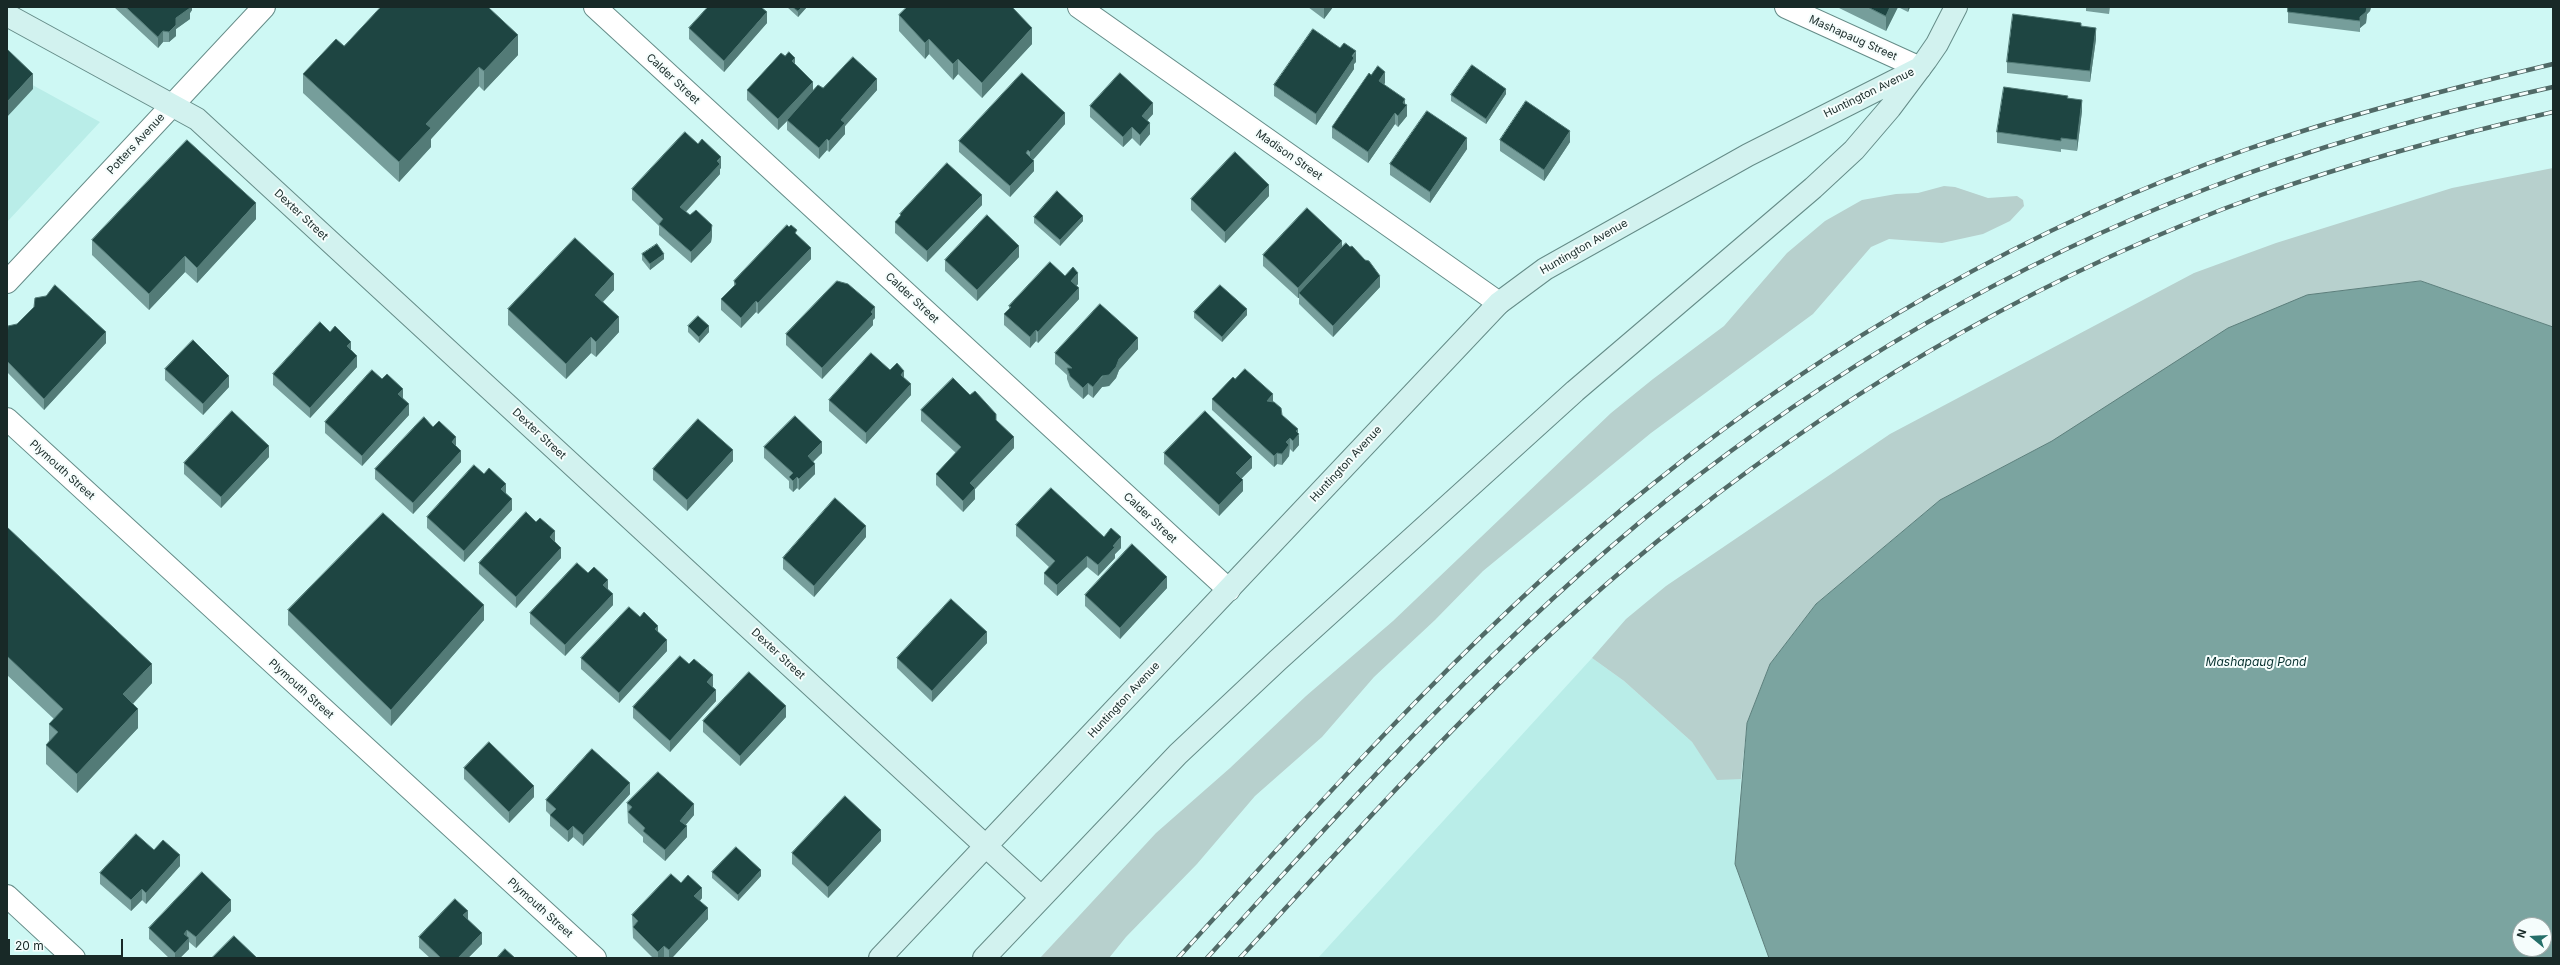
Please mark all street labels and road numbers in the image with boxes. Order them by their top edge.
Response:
street label: Mashapaug Street [1807,13,1899,63]
street label: Calder Street [644,51,702,107]
street label: Huntington Avenue [1822,65,1916,121]
street label: Potters Avenue [104,111,168,177]
street label: Madison Street [1253,127,1325,183]
street label: Dexter Street [271,187,331,243]
street label: Huntington Avenue [1538,217,1630,277]
street label: Calder Street [883,270,941,326]
street label: Dexter Street [509,406,569,462]
street label: Huntington Avenue [1307,423,1385,505]
street label: Plymouth Street [27,437,97,503]
street label: Calder Street [1121,490,1179,546]
street label: Dexter Street [748,626,808,682]
street label: Plymouth Street [266,656,336,722]
street label: Huntington Avenue [1085,659,1163,741]
street label: Plymouth Street [505,875,575,941]

